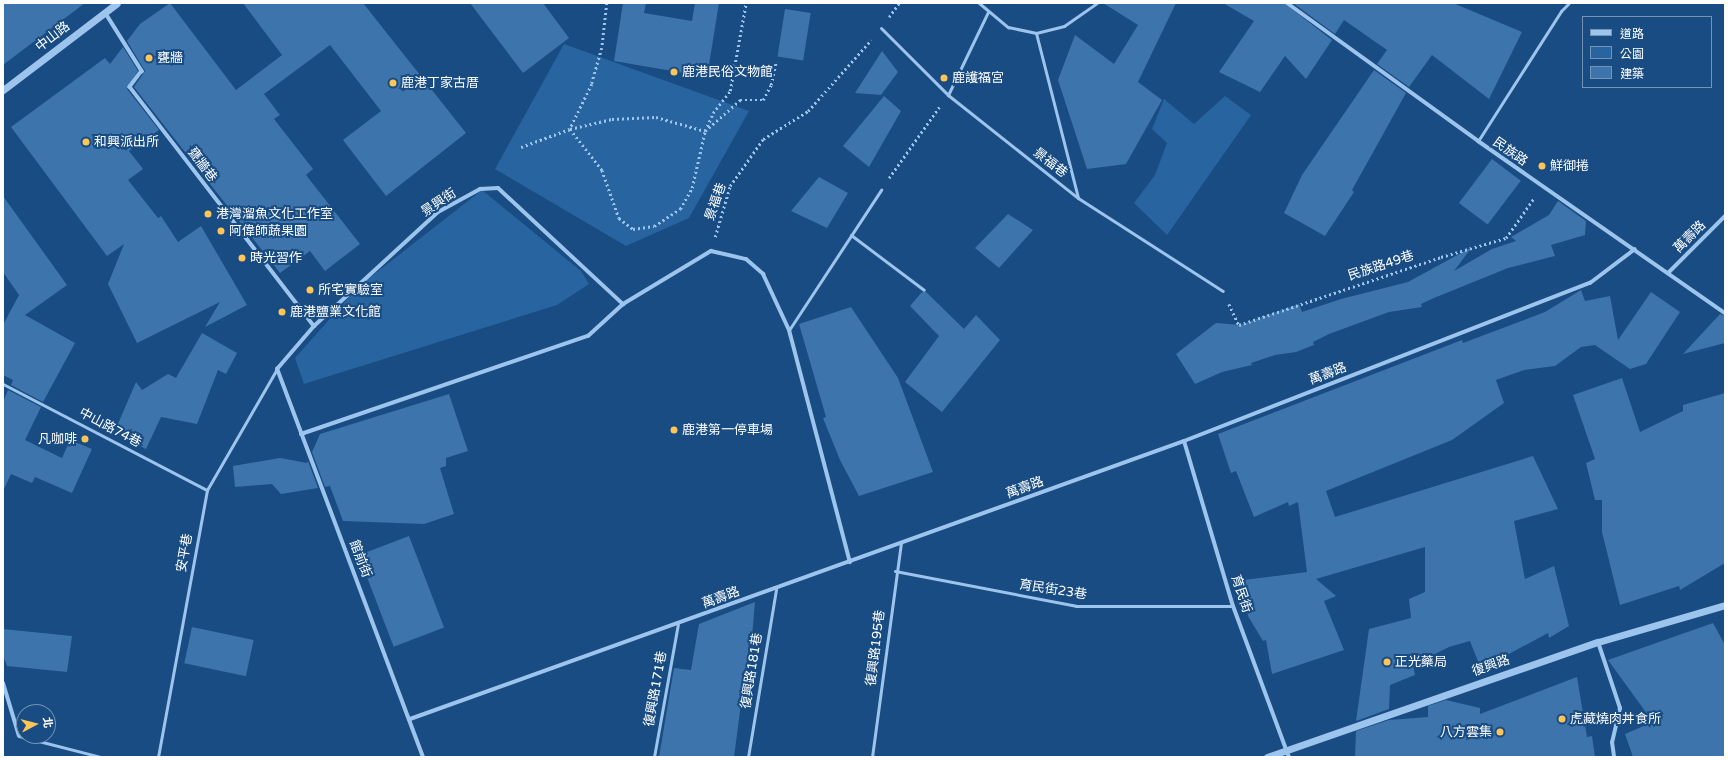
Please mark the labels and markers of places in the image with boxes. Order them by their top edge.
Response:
place label: 甕牆 [157,50,183,66]
marker: 甕牆 [144,53,154,63]
place label: 鹿港民俗文物館 [682,64,773,80]
marker: 鹿港民俗文物館 [669,67,679,77]
place label: 鹿護福宮 [952,70,1004,86]
marker: 鹿護福宮 [939,73,949,83]
place label: 鹿港丁家古厝 [401,75,479,91]
marker: 鹿港丁家古厝 [388,78,398,88]
place label: 和興派出所 [94,134,159,150]
marker: 和興派出所 [81,137,91,147]
place label: 鮮御捲 [1550,158,1589,174]
marker: 鮮御捲 [1537,161,1547,171]
place label: 港灣溜魚文化工作室 [216,206,333,222]
marker: 港灣溜魚文化工作室 [203,209,213,219]
place label: 阿偉師蔬果園 [229,223,307,239]
marker: 阿偉師蔬果園 [216,226,226,236]
place label: 時光習作 [250,250,302,266]
marker: 時光習作 [237,253,247,263]
place label: 所宅實驗室 [318,282,383,298]
marker: 所宅實驗室 [305,285,315,295]
place label: 鹿港鹽業文化館 [290,304,381,320]
marker: 鹿港鹽業文化館 [277,307,287,317]
place label: 鹿港第一停車場 [682,422,773,438]
marker: 鹿港第一停車場 [669,425,679,435]
place label: 凡咖啡 [38,431,77,447]
marker: 凡咖啡 [80,434,90,444]
place label: 正光藥局 [1395,654,1447,670]
marker: 正光藥局 [1382,657,1392,667]
place label: 虎藏燒肉丼食所 [1570,711,1661,727]
marker: 虎藏燒肉丼食所 [1557,714,1567,724]
place label: 八方雲集 [1440,724,1492,740]
marker: 八方雲集 [1495,727,1505,737]

